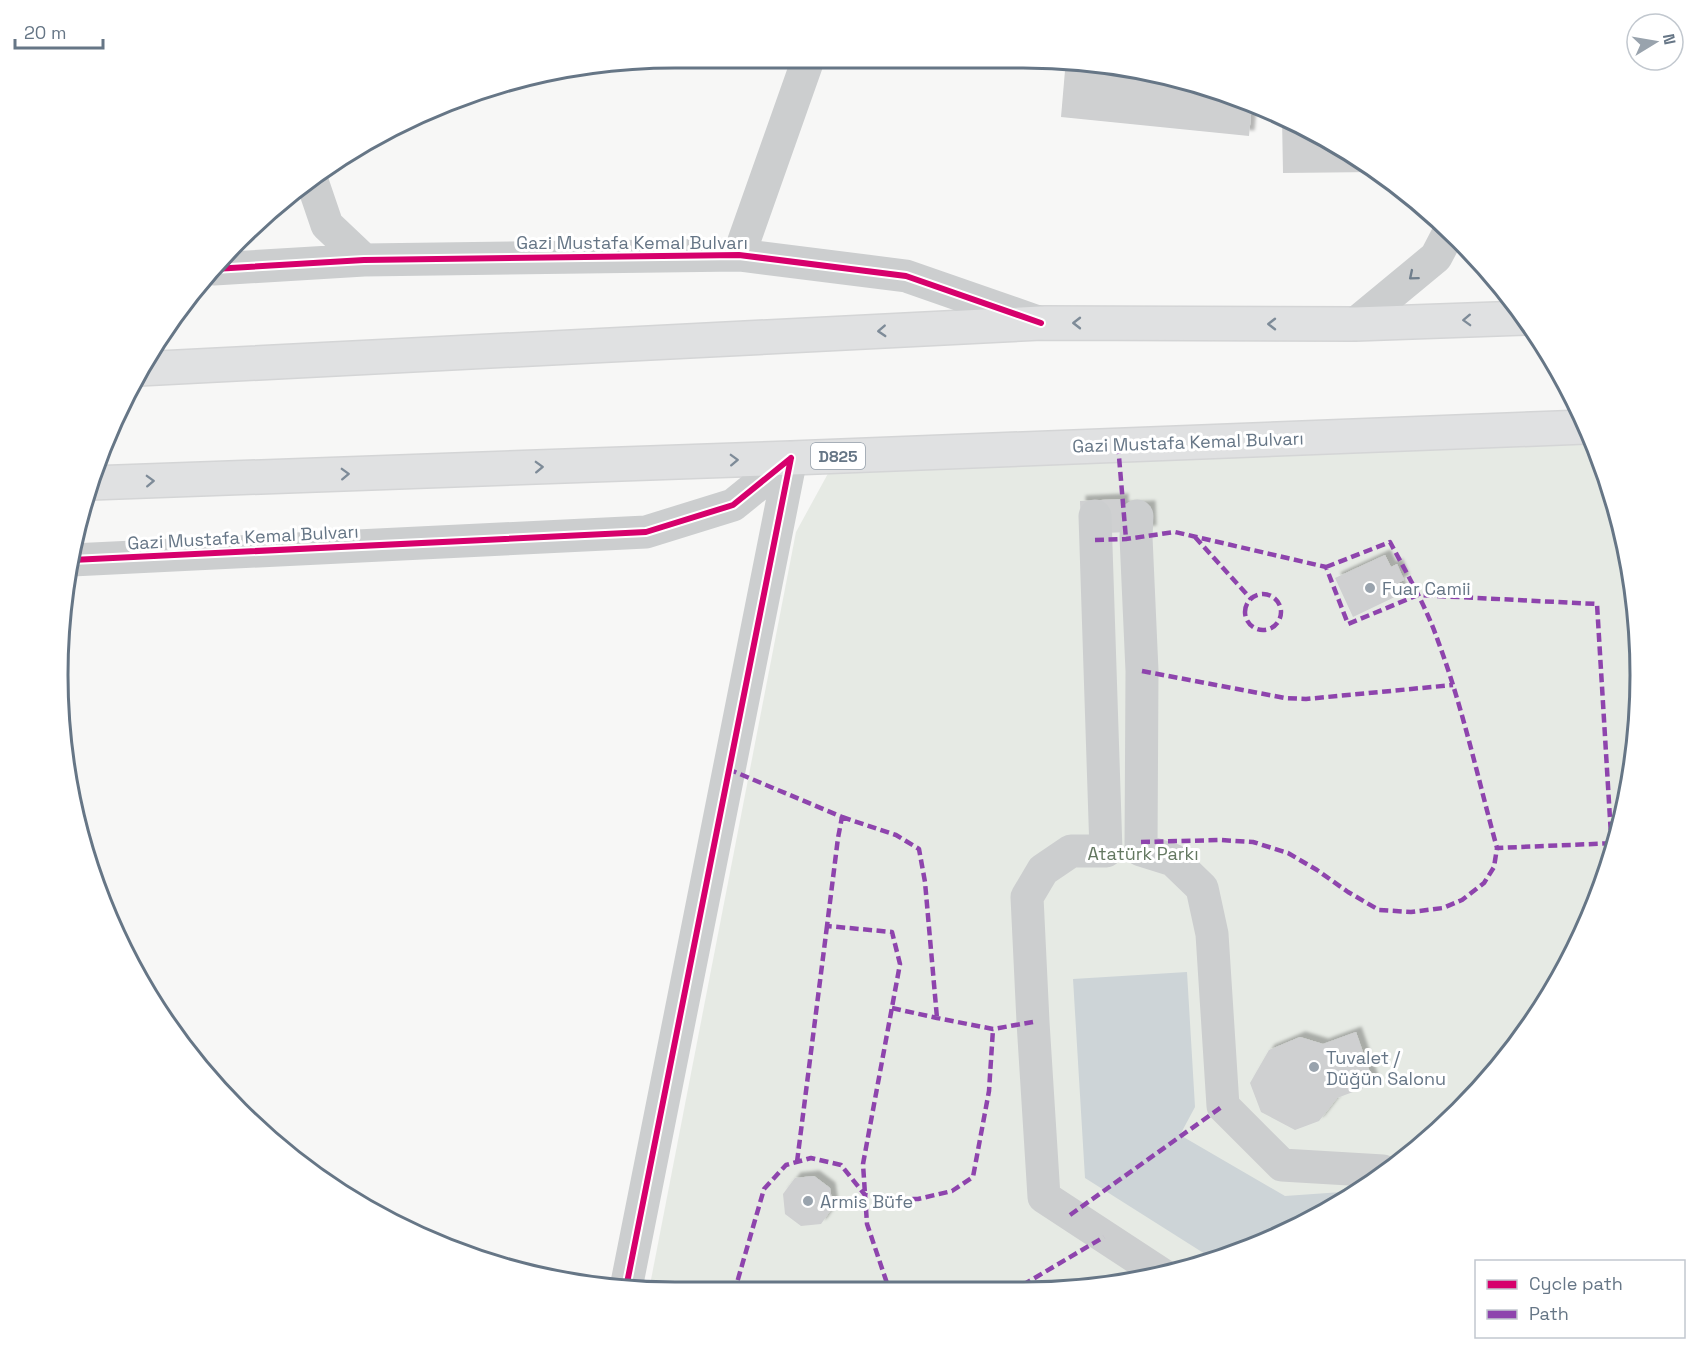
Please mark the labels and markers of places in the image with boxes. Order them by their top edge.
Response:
place label: Fuar Camii [1382,577,1471,600]
marker: Fuar Camii [1363,581,1377,595]
place label: Tuvalet / Düğün Salonu [1326,1046,1446,1090]
marker: Tuvalet / Düğün Salonu [1307,1060,1321,1074]
place label: Armis Büfe [820,1190,913,1213]
marker: Armis Büfe [801,1194,815,1208]

